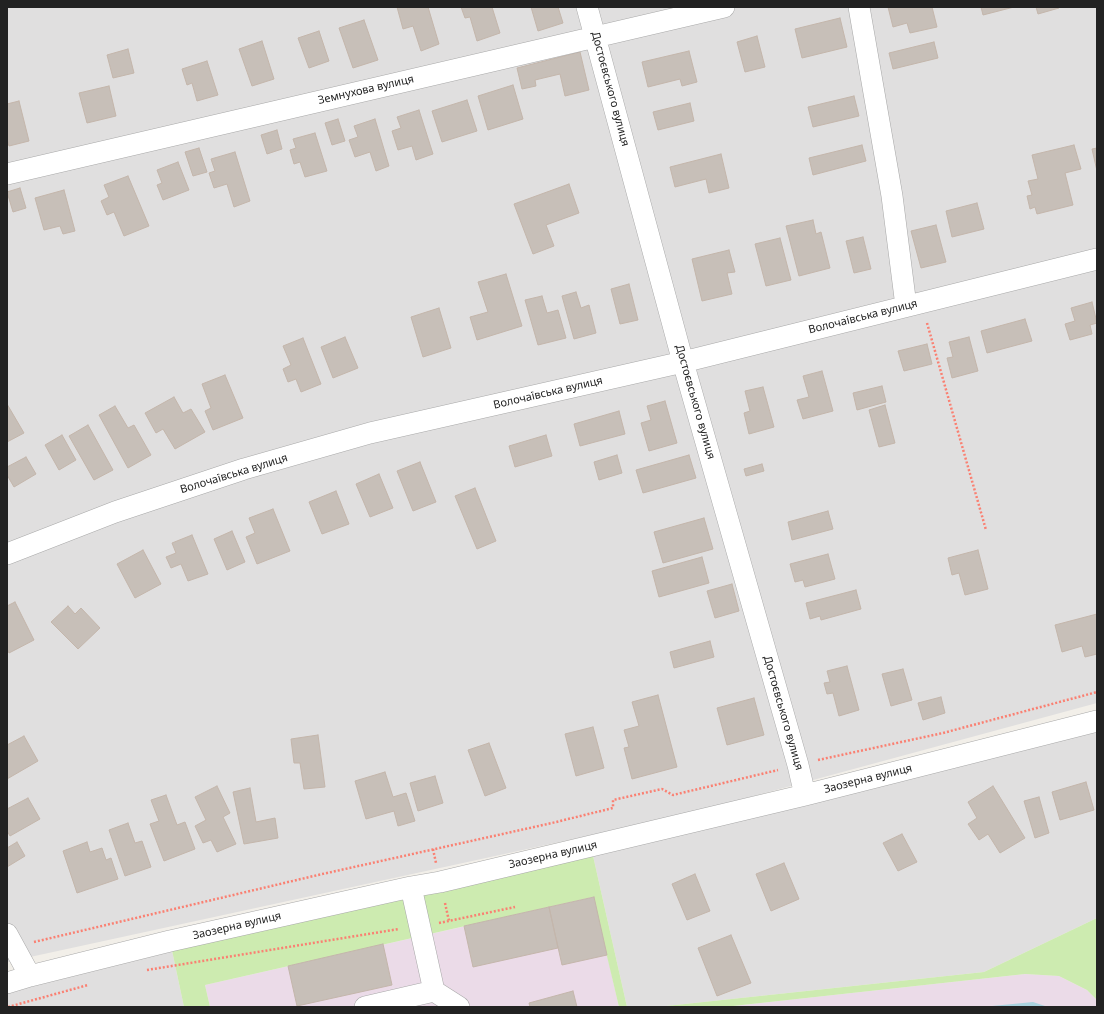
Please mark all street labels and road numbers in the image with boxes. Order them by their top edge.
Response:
street label: Достоєвського вулиця [588,30,632,148]
street label: Земнухова вулиця [317,73,415,107]
street label: Волочаївська вулиця [807,297,919,337]
street label: Достоєвського вулиця [672,343,718,461]
street label: Волочаївська вулиця [492,374,604,412]
street label: Волочаївська вулиця [179,451,289,497]
street label: Достоєвського вулиця [760,654,806,772]
street label: Заозерна вулиця [823,762,913,796]
street label: Заозерна вулиця [507,838,599,872]
street label: Заозерна вулиця [191,909,283,943]

